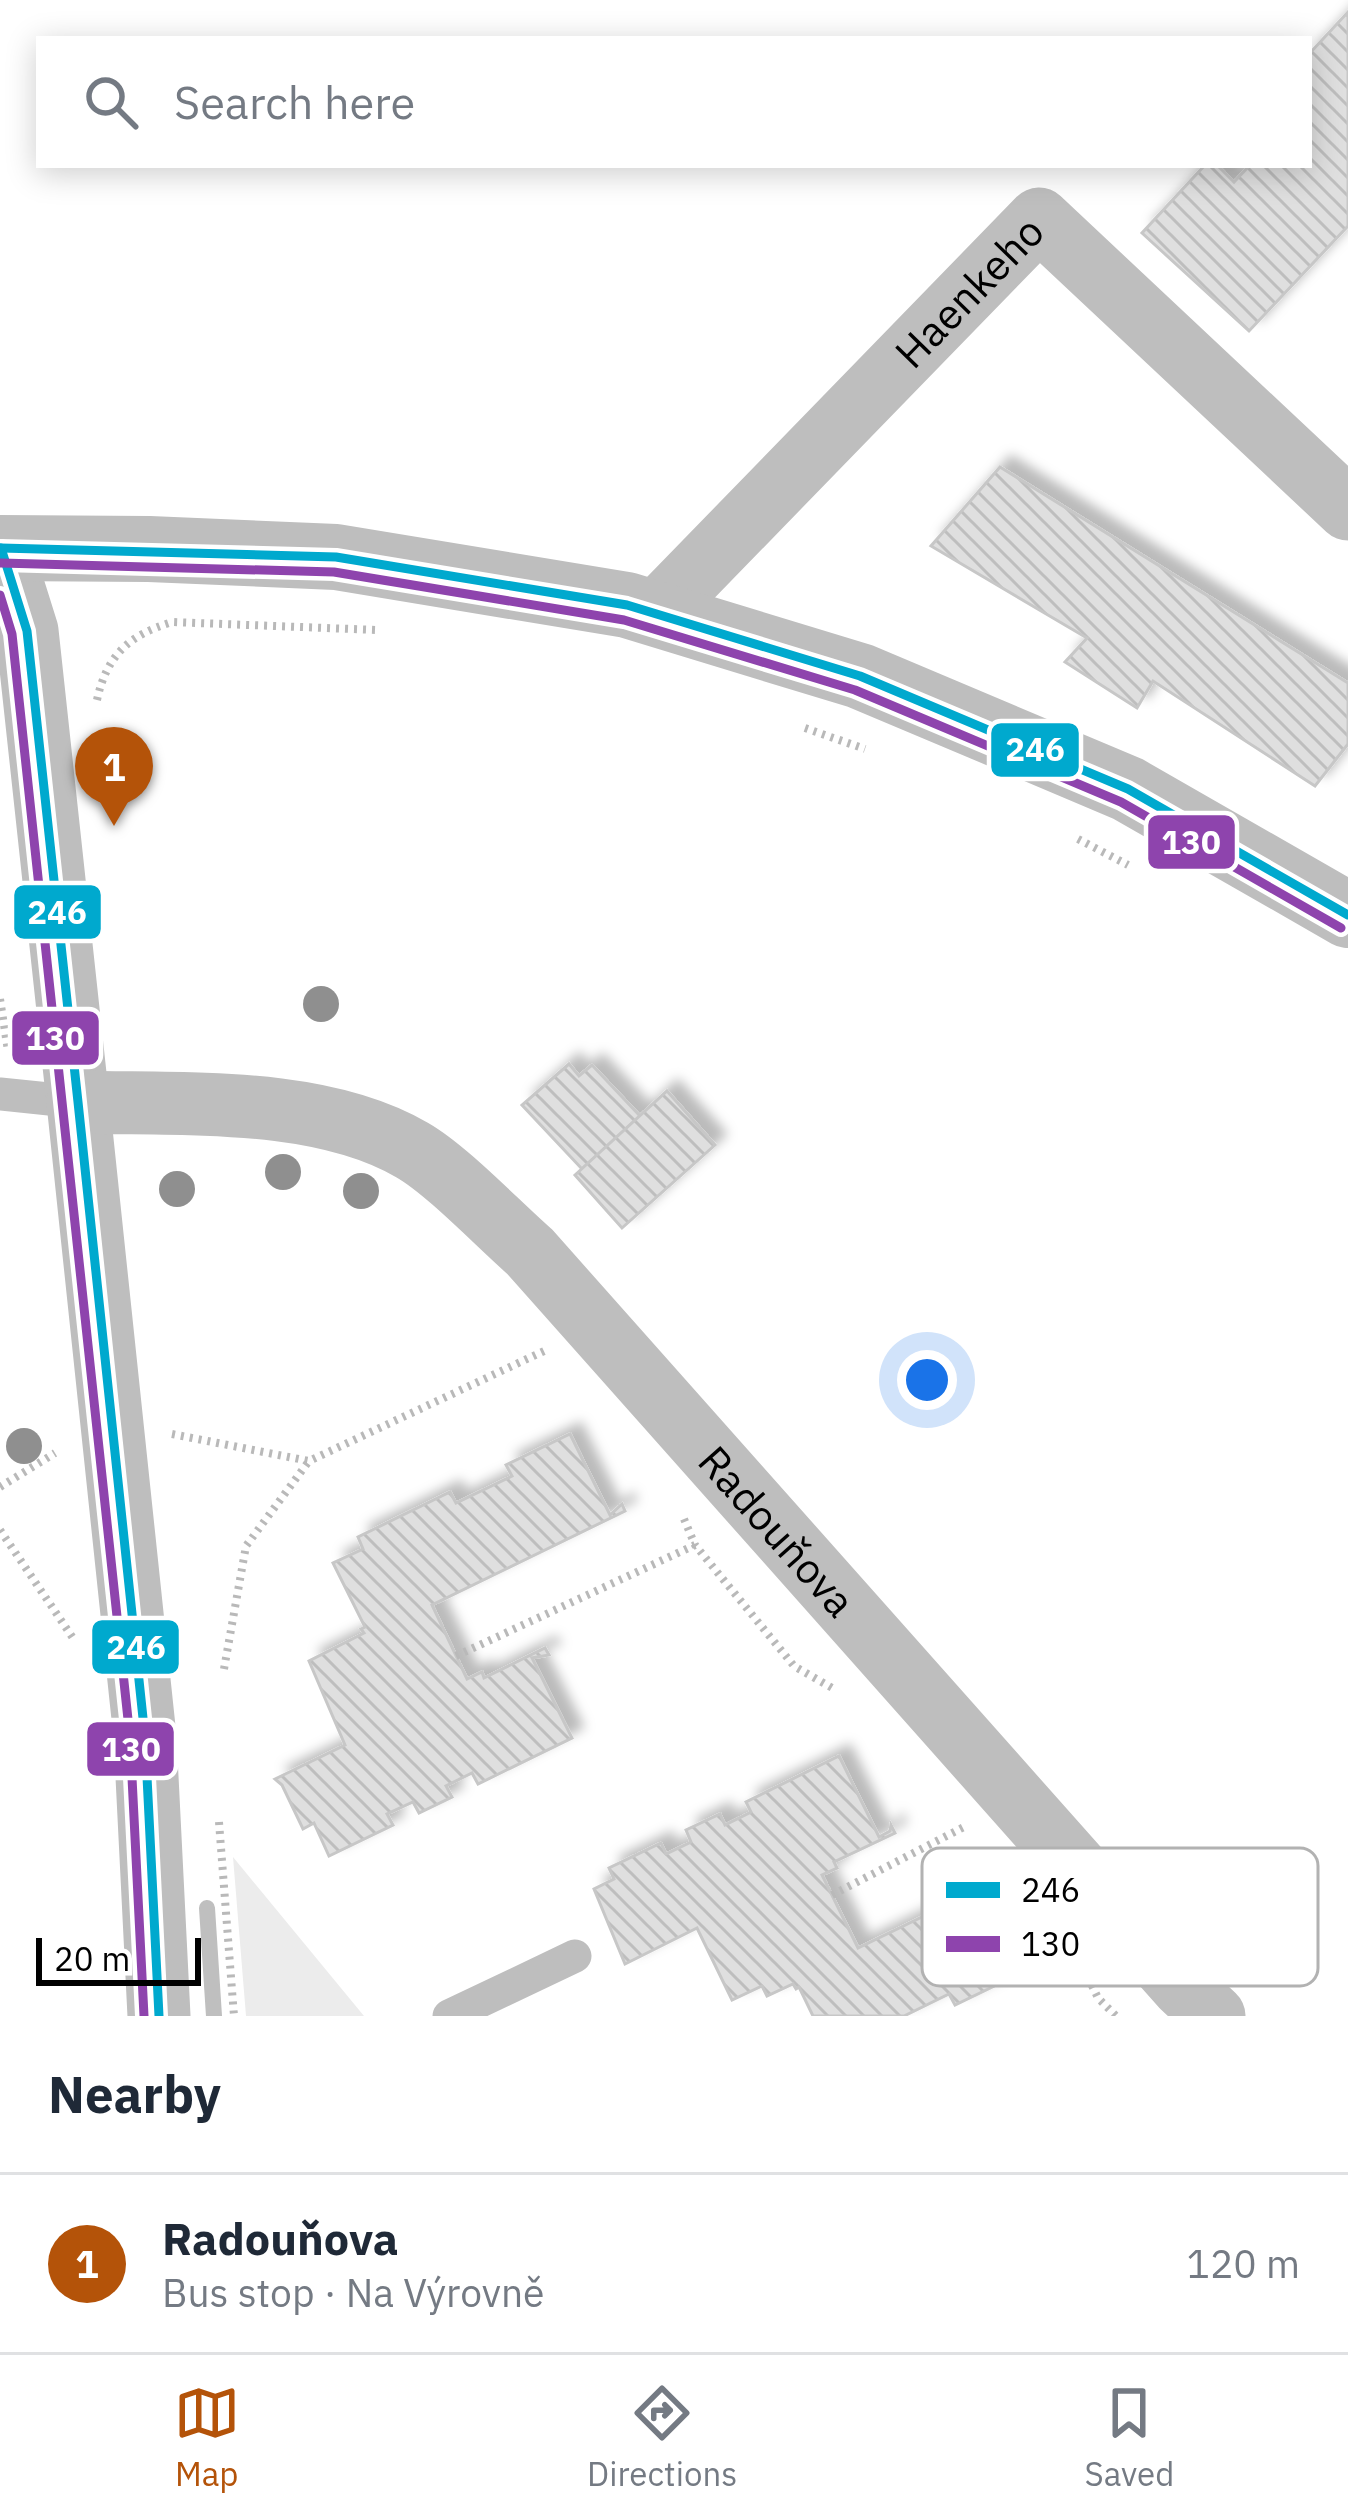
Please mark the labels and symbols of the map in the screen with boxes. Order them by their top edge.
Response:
street label: Haenkeho [882,204,1055,379]
line badge: 246 [989,721,1081,779]
pin: 1 [75,727,153,826]
text: 246 [1005,727,1065,770]
line badge: 130 [1146,813,1237,871]
text: 130 [1161,820,1221,863]
line badge: 246 [12,883,103,941]
text: 246 [27,890,87,933]
line badge: 130 [10,1009,101,1067]
text: 130 [25,1016,85,1059]
your location [897,1350,957,1410]
street label: Radouňova [687,1434,868,1628]
line badge: 246 [90,1618,181,1676]
text: 246 [106,1625,166,1668]
line badge: 130 [85,1720,176,1778]
text: 130 [101,1727,161,1770]
legend [922,1848,1318,1986]
text: 246 [1021,1868,1080,1911]
text: 130 [1021,1922,1080,1965]
scale bar [36,1932,201,1985]

